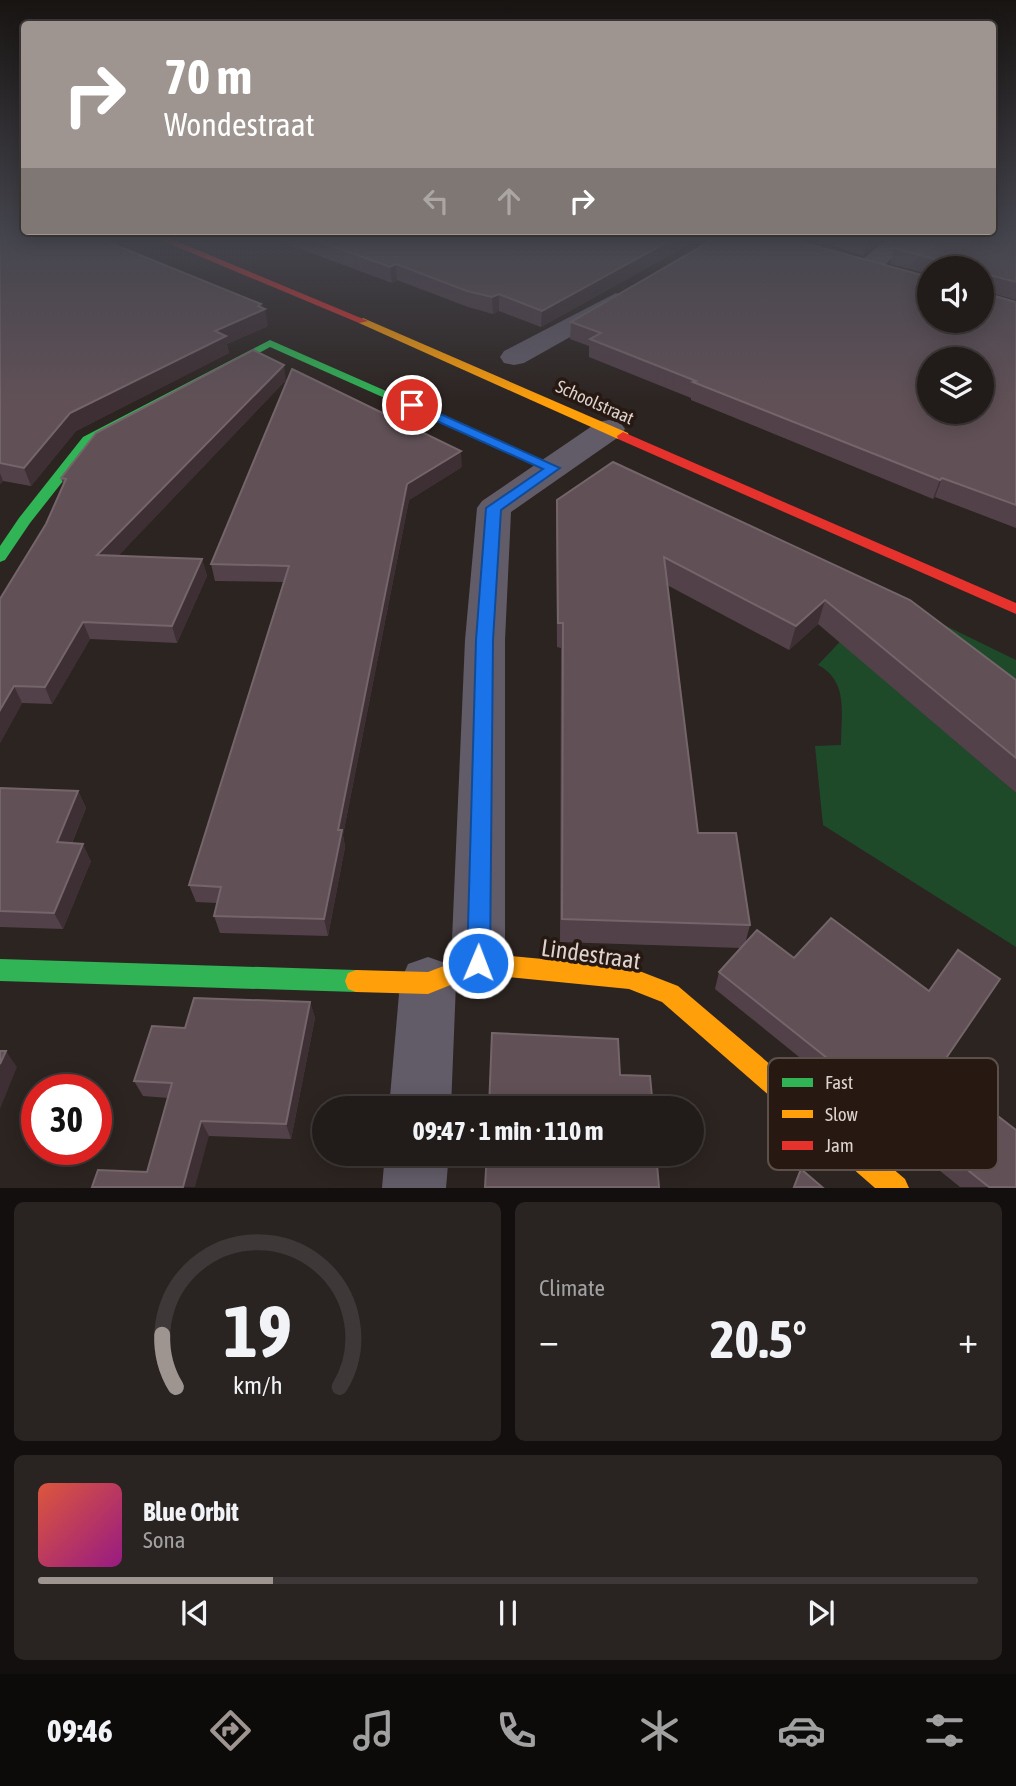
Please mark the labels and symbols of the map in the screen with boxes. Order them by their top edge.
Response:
pin [382,375,442,435]
street label: Schoolstraat [553,376,637,428]
position arrow [441,926,515,1000]
street label: Lindestraat [540,934,642,974]
legend [768,1058,998,1170]
text: Fast [825,1071,853,1093]
speed limit sign: 30 [21,1074,112,1165]
text: Slow [825,1103,859,1125]
text: Jam [825,1134,854,1156]

